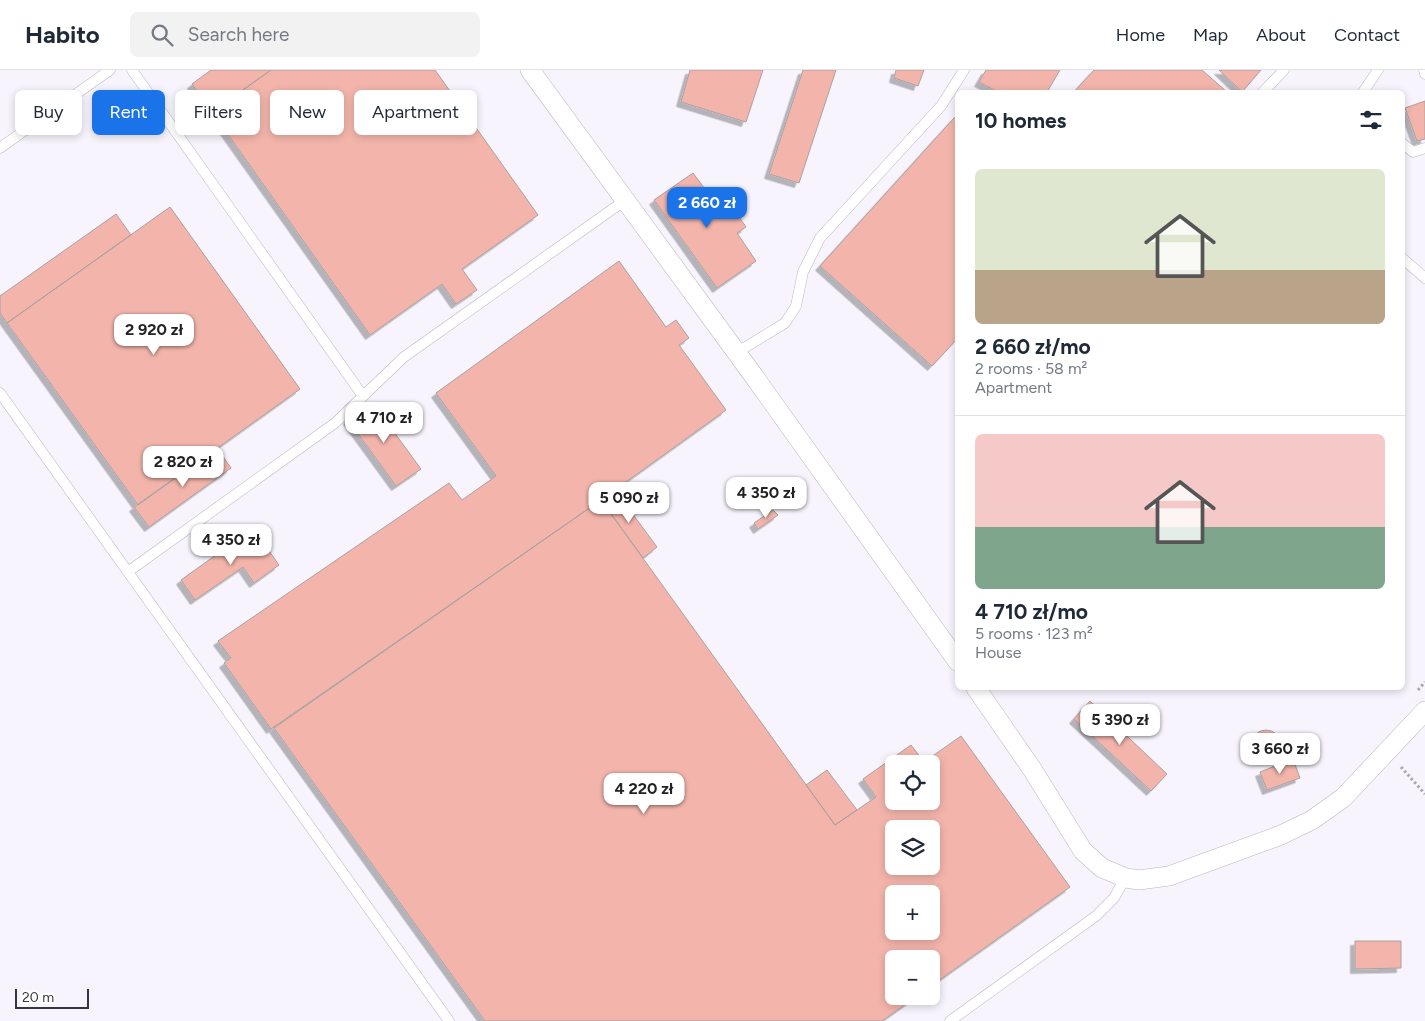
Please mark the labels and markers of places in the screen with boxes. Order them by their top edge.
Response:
pin: 2 660 zł [655,186,759,229]
pin: 2 920 zł [102,314,206,356]
pin: 4 710 zł [332,402,436,444]
pin: 2 820 zł [131,446,235,488]
pin: 4 350 zł [714,476,818,519]
pin: 5 090 zł [577,482,681,524]
pin: 4 350 zł [179,524,283,566]
pin: 5 390 zł [1068,704,1172,746]
pin: 3 660 zł [1228,732,1332,775]
pin: 4 220 zł [592,772,696,815]

